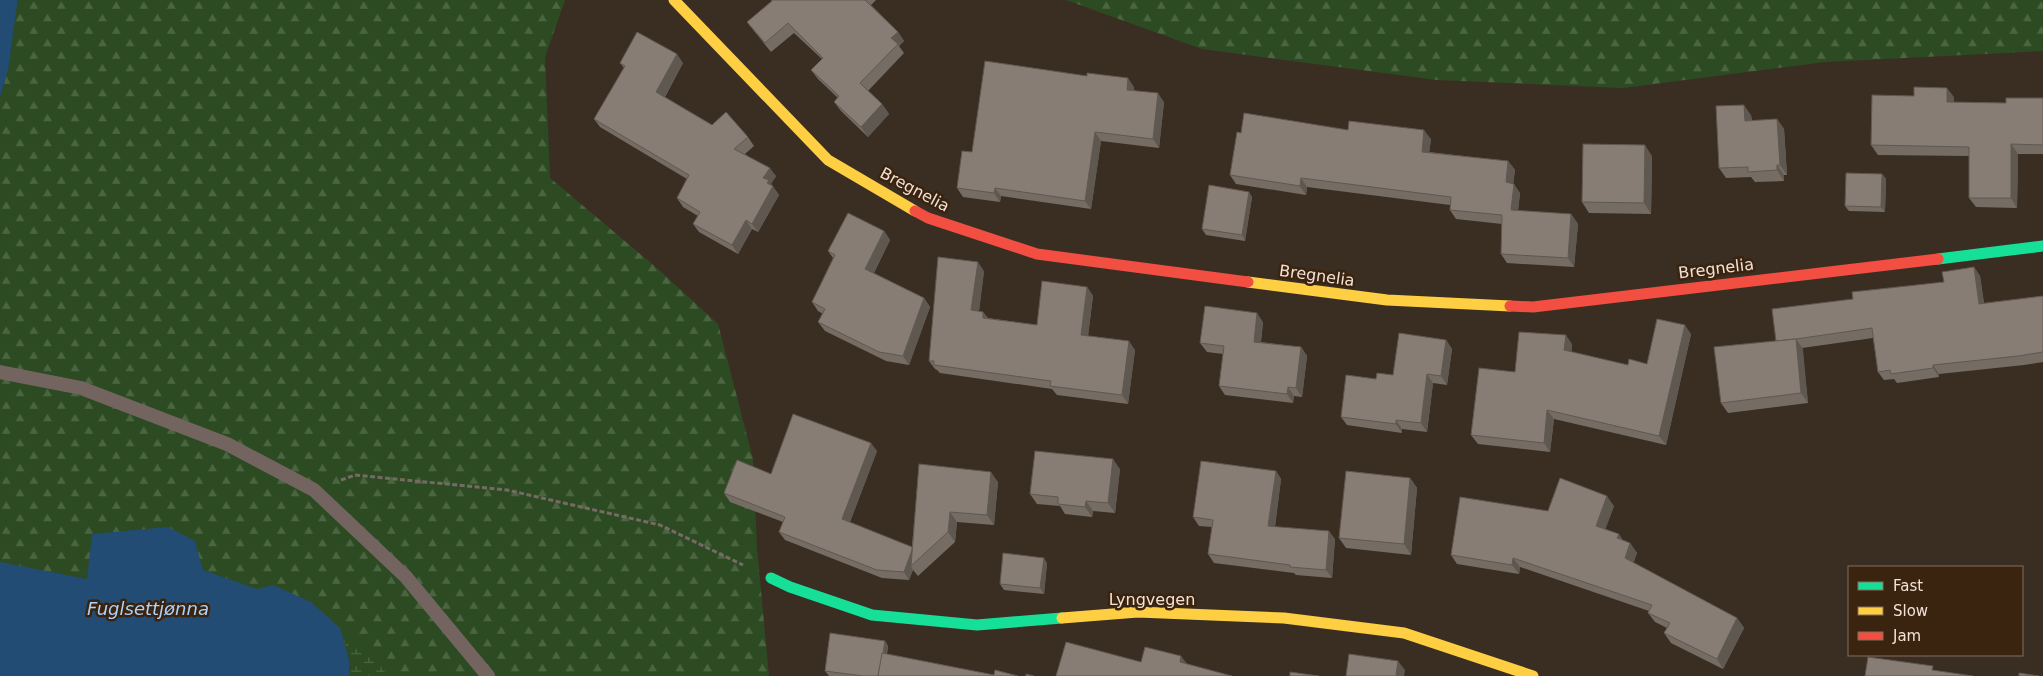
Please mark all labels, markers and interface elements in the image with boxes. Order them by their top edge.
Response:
street label: Bregnelia [877,163,953,216]
street label: Bregnelia [1677,254,1755,283]
street label: Bregnelia [1278,261,1356,290]
legend [1848,566,2023,656]
text: Fast [1893,577,1923,595]
street label: Lyngvegen [1109,590,1195,609]
water label: Fuglsettjønna [87,598,209,619]
text: Slow [1893,602,1928,620]
text: Jam [1892,627,1921,645]

